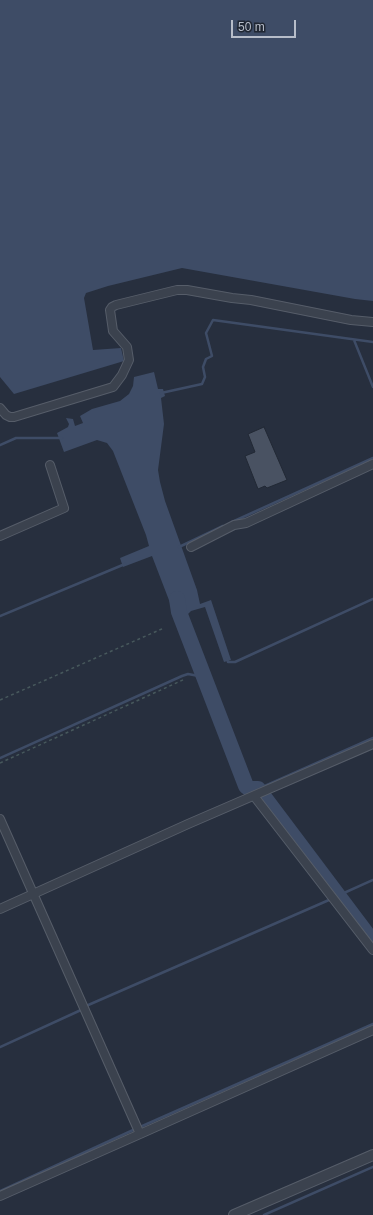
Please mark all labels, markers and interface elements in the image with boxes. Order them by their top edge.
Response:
scale bar [233,12,298,38]
text: 50 m [238,20,265,34]

